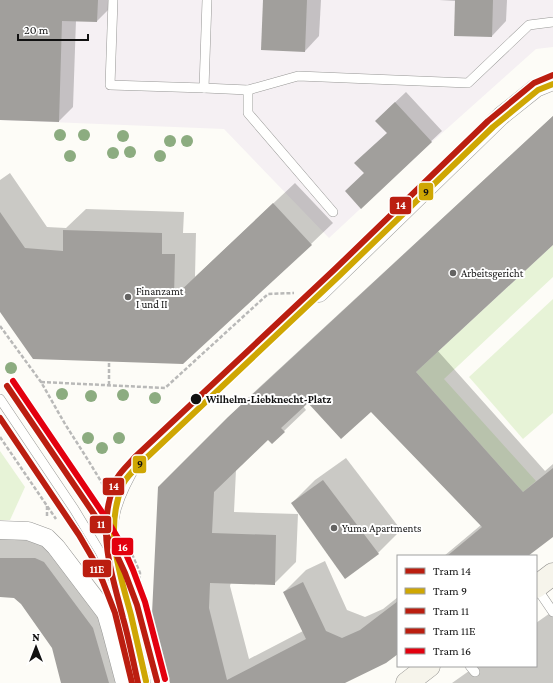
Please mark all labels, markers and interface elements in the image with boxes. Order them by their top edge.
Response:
scale bar [18,16,88,42]
text: 20 m [24,23,49,37]
line badge: 9 [418,182,434,201]
text: 9 [423,186,429,198]
line badge: 14 [389,196,412,215]
text: 14 [396,199,406,211]
place label: Arbeitsgericht [461,267,524,280]
marker: Arbeitsgericht [448,268,458,278]
place label: Finanzamt I und II [136,285,184,310]
marker: Finanzamt I und II [123,292,133,302]
marker: Wilhelm-Liebknecht-Platz [189,392,203,406]
place label: Wilhelm-Liebknecht-Platz [205,393,331,405]
line badge: 9 [132,455,147,474]
text: 9 [137,458,143,470]
line badge: 14 [102,477,125,496]
text: 14 [109,480,119,492]
line badge: 11 [89,515,112,534]
text: 11 [97,518,105,530]
place label: Yuma Apartments [342,522,421,535]
marker: Yuma Apartments [329,523,339,533]
line badge: 16 [111,537,134,556]
text: 16 [118,541,128,553]
legend [397,555,537,667]
line badge: 11E [82,559,112,578]
text: 11E [90,563,105,575]
text: Tram 14 [433,564,471,578]
text: Tram 9 [433,584,467,598]
text: Tram 11 [433,604,469,618]
text: Tram 11E [433,624,476,638]
north arrow [16,627,56,667]
text: N [32,631,40,643]
text: Tram 16 [433,644,471,658]

